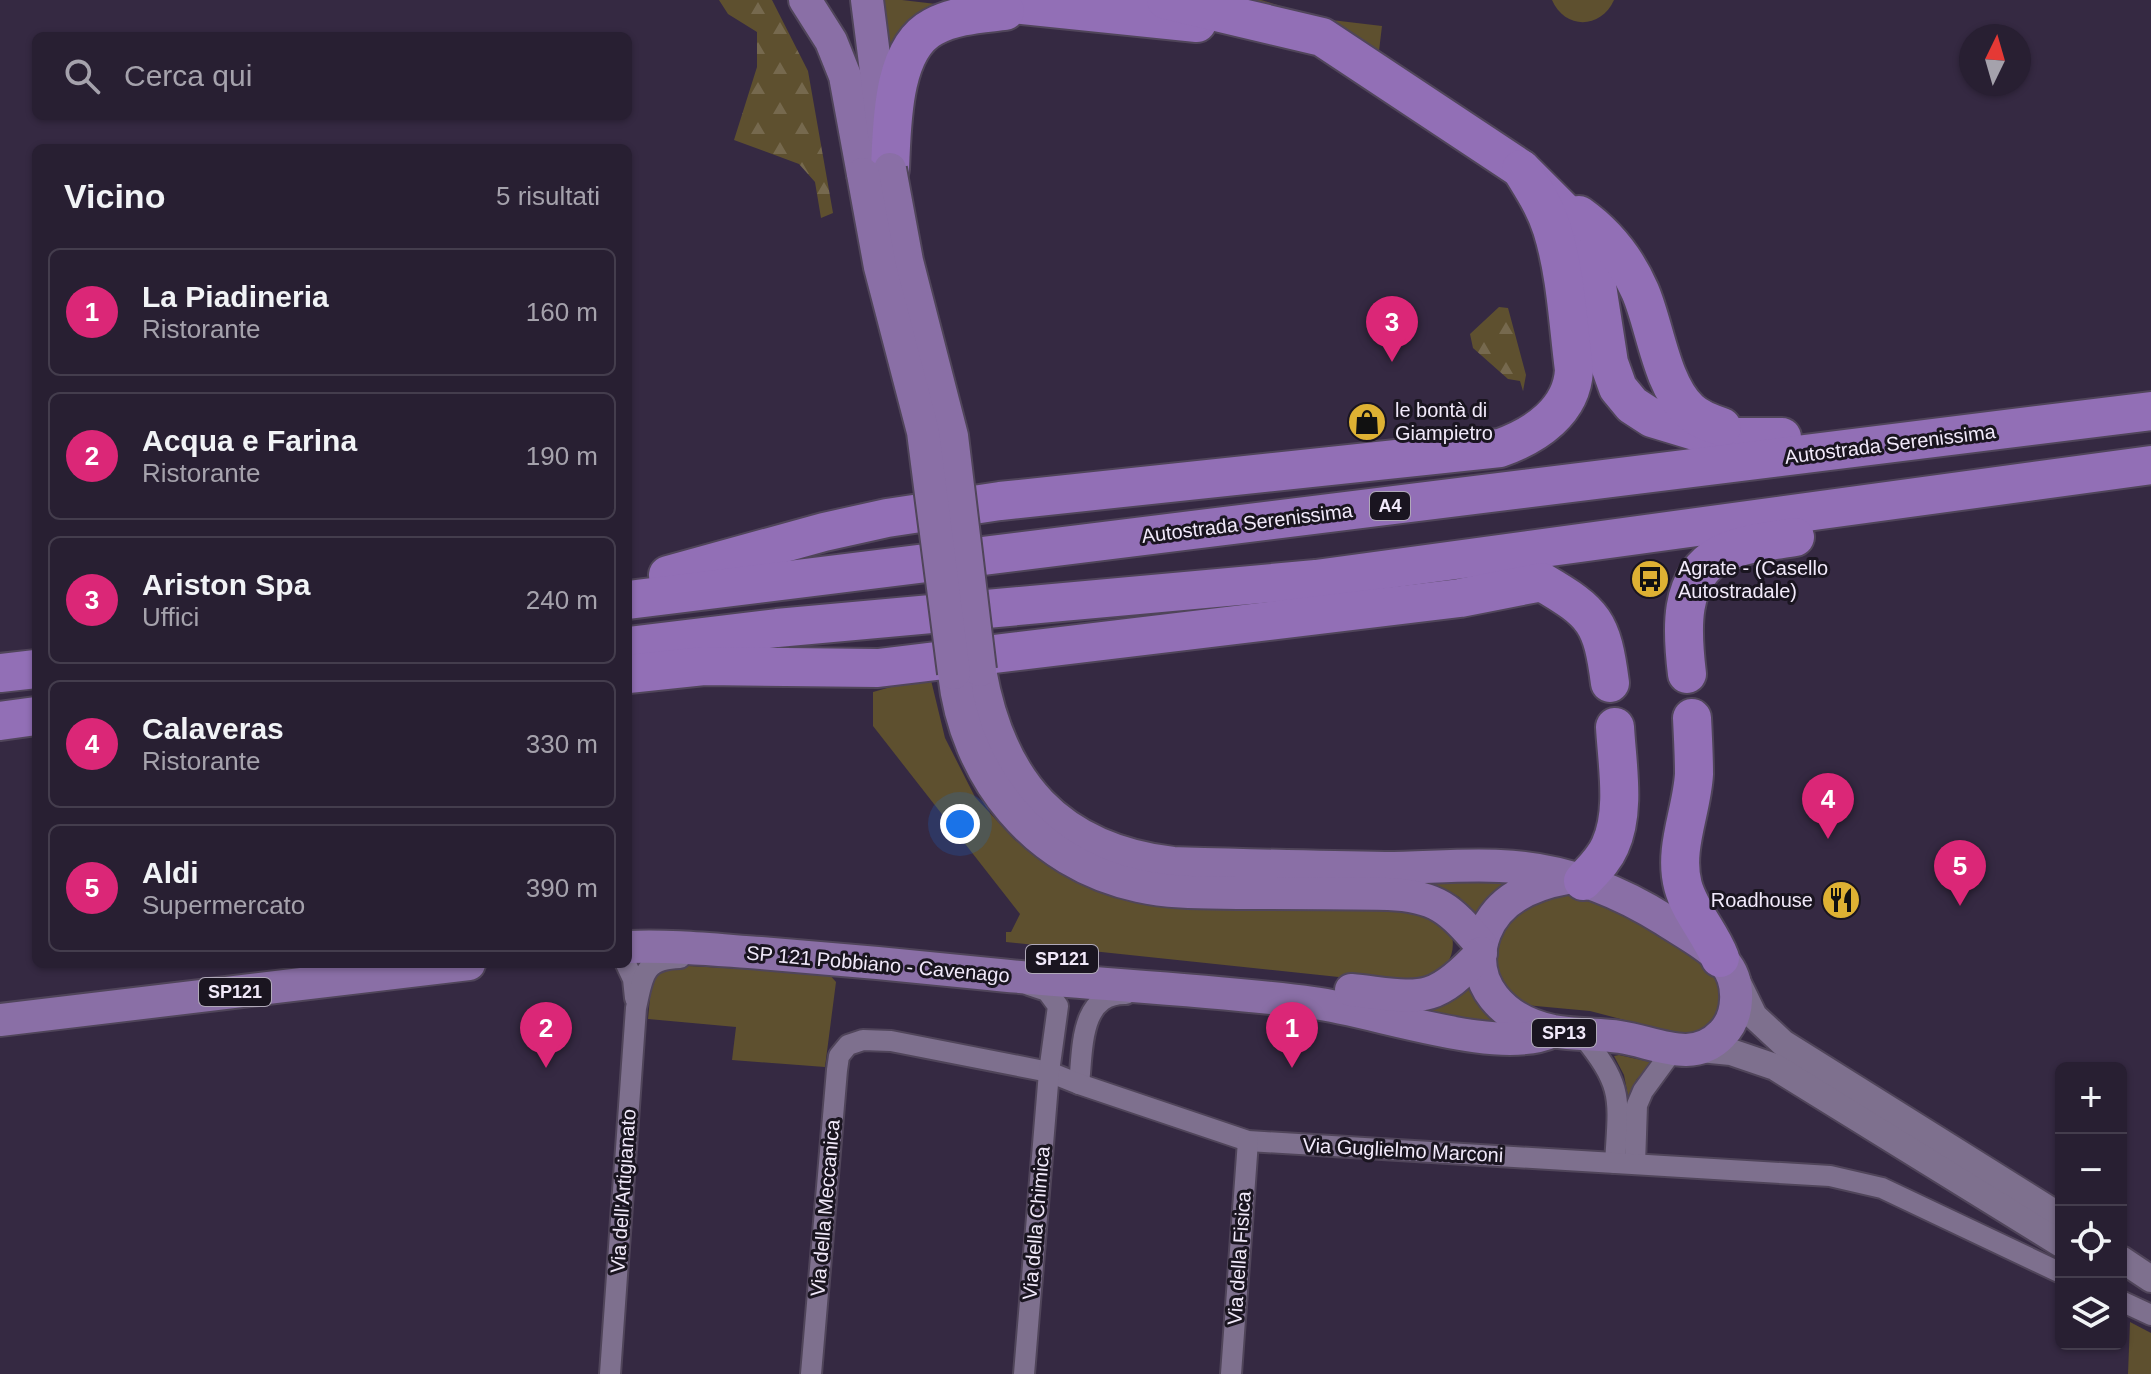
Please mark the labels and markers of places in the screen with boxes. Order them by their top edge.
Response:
pin: 3 [1366,296,1418,362]
place label: le bontà di Giampietro [1395,399,1493,444]
shop icon: le bontà di Giampietro [1346,401,1388,443]
place label: Agrate - (Casello Autostradale) [1678,557,1828,602]
bus stop icon: Agrate - (Casello Autostradale) [1629,558,1671,600]
pin: 4 [1802,773,1854,839]
pin: 5 [1934,840,1986,906]
restaurant icon: Roadhouse [1820,879,1862,921]
place label: Roadhouse [1711,889,1813,911]
pin: 2 [520,1002,572,1068]
pin: 1 [1266,1002,1318,1068]

